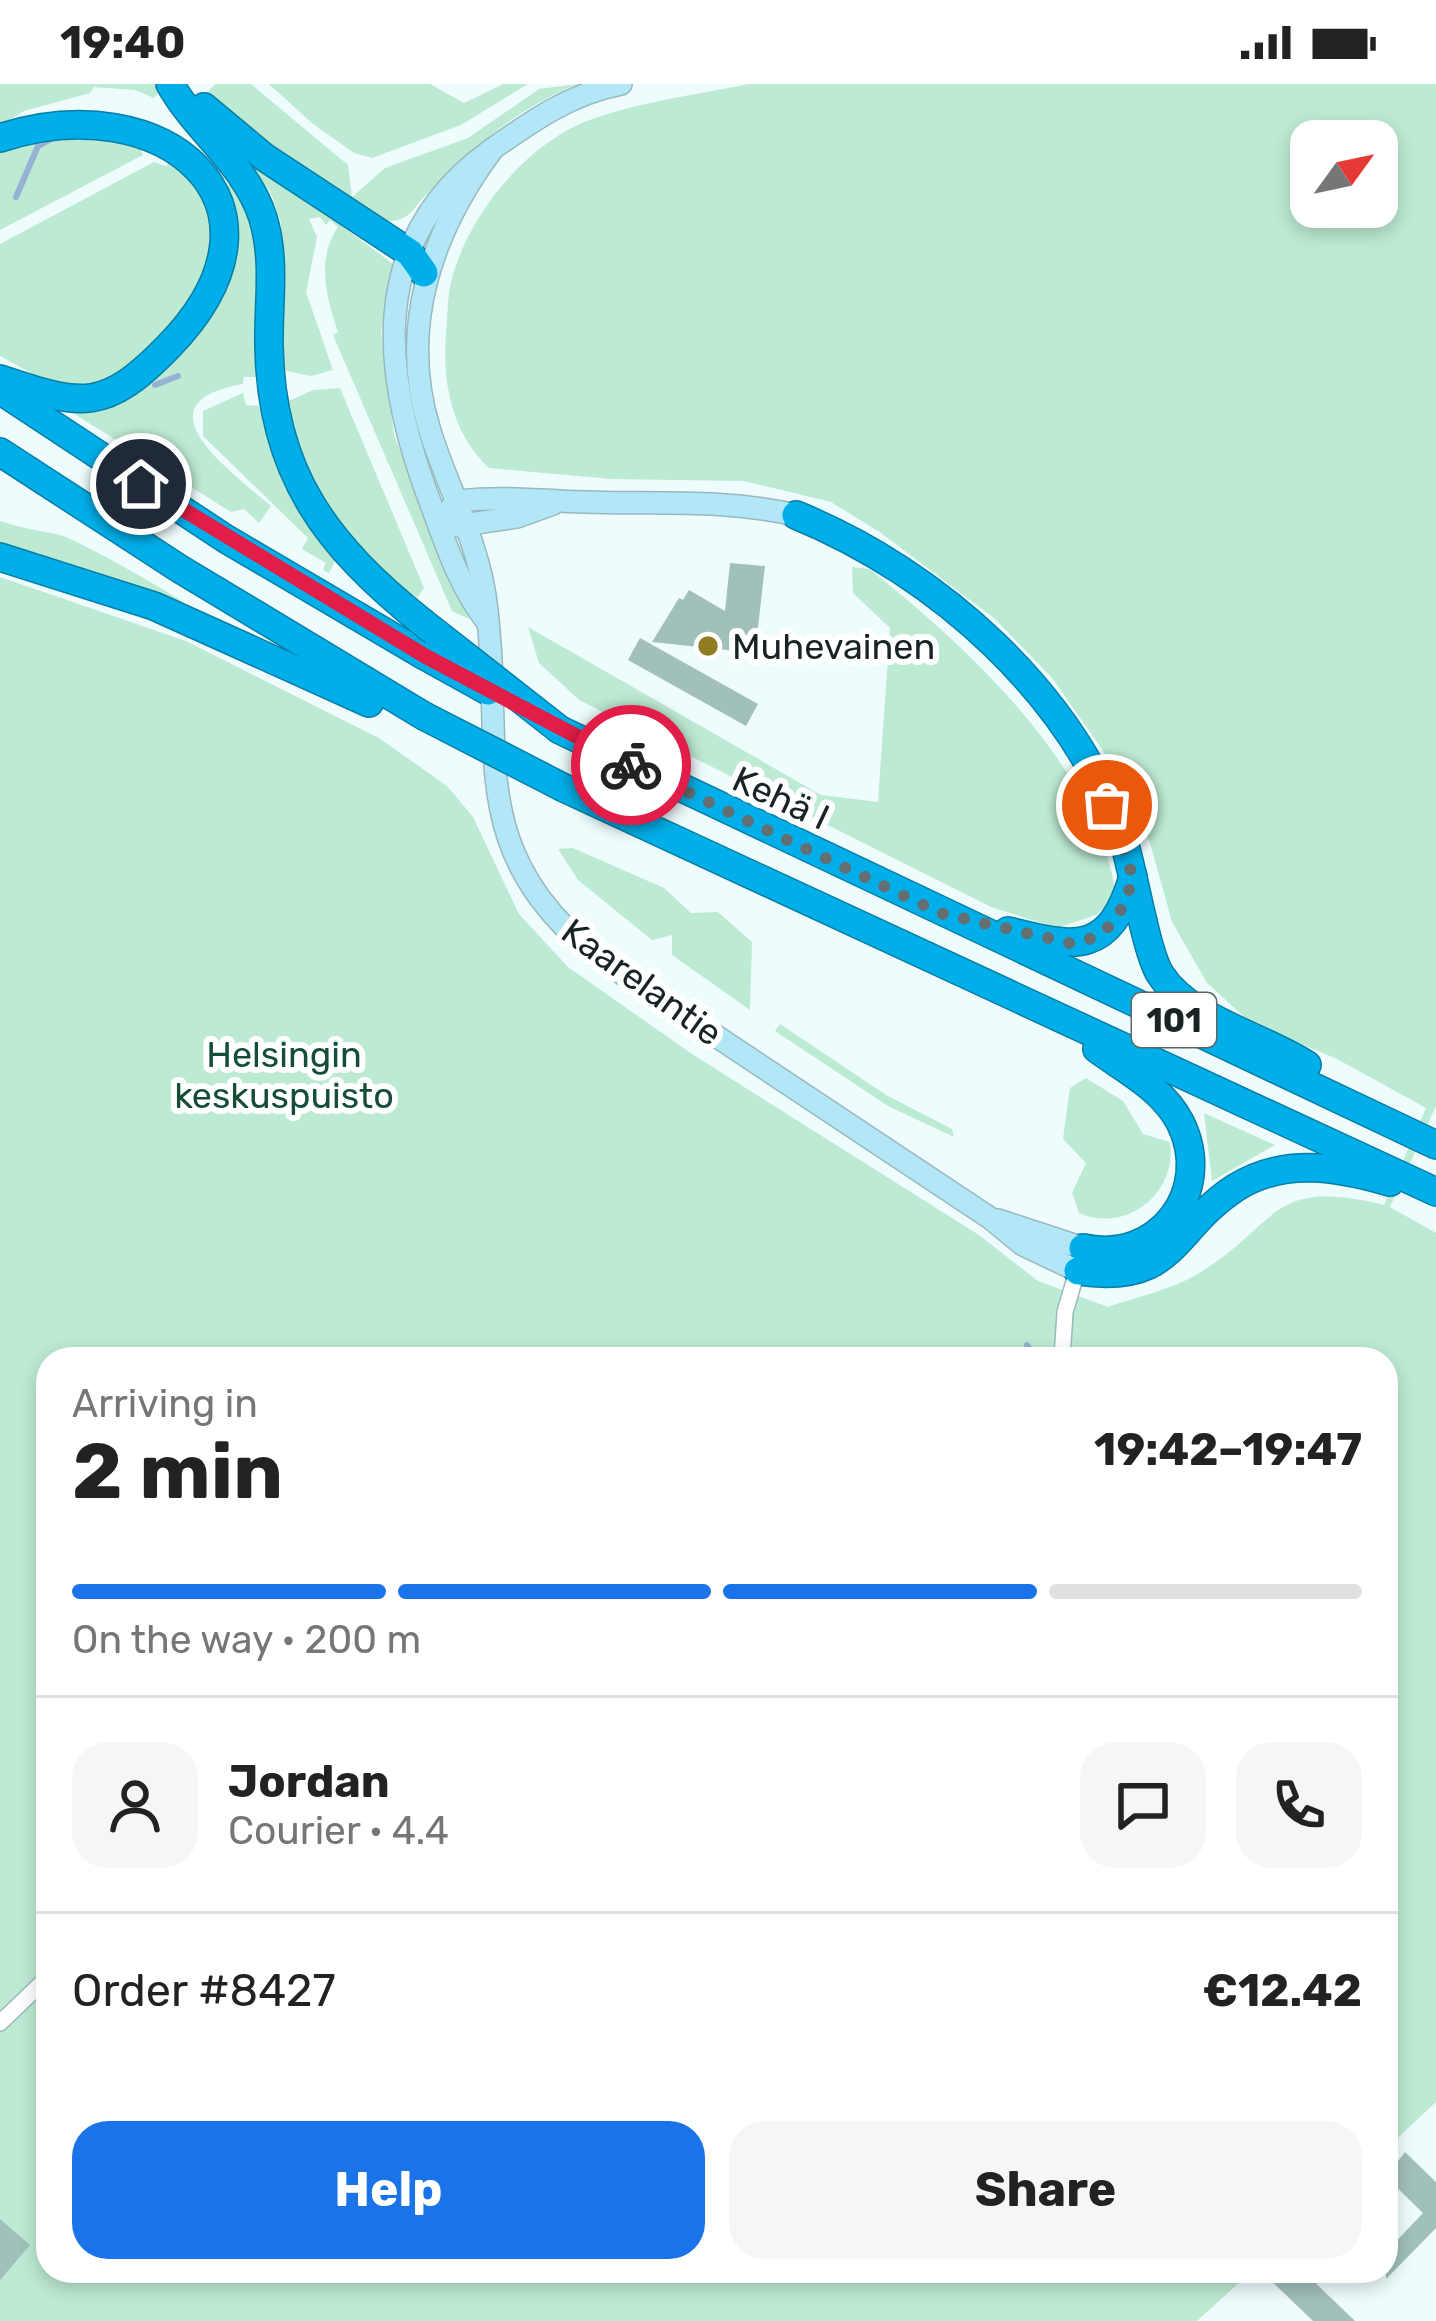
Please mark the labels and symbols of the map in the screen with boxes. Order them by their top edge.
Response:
north arrow [1290,120,1398,228]
pin [90,433,192,535]
place label: Muhevainen [732,625,935,668]
marker: Muhevainen [695,633,721,659]
courier [571,705,691,825]
pin [1056,754,1158,856]
street label: Kehä I [726,757,836,839]
street label: Kaarelantie [553,909,731,1055]
road number: 101 [1132,993,1216,1047]
park label: Helsingin keskuspuisto [174,1033,394,1117]

